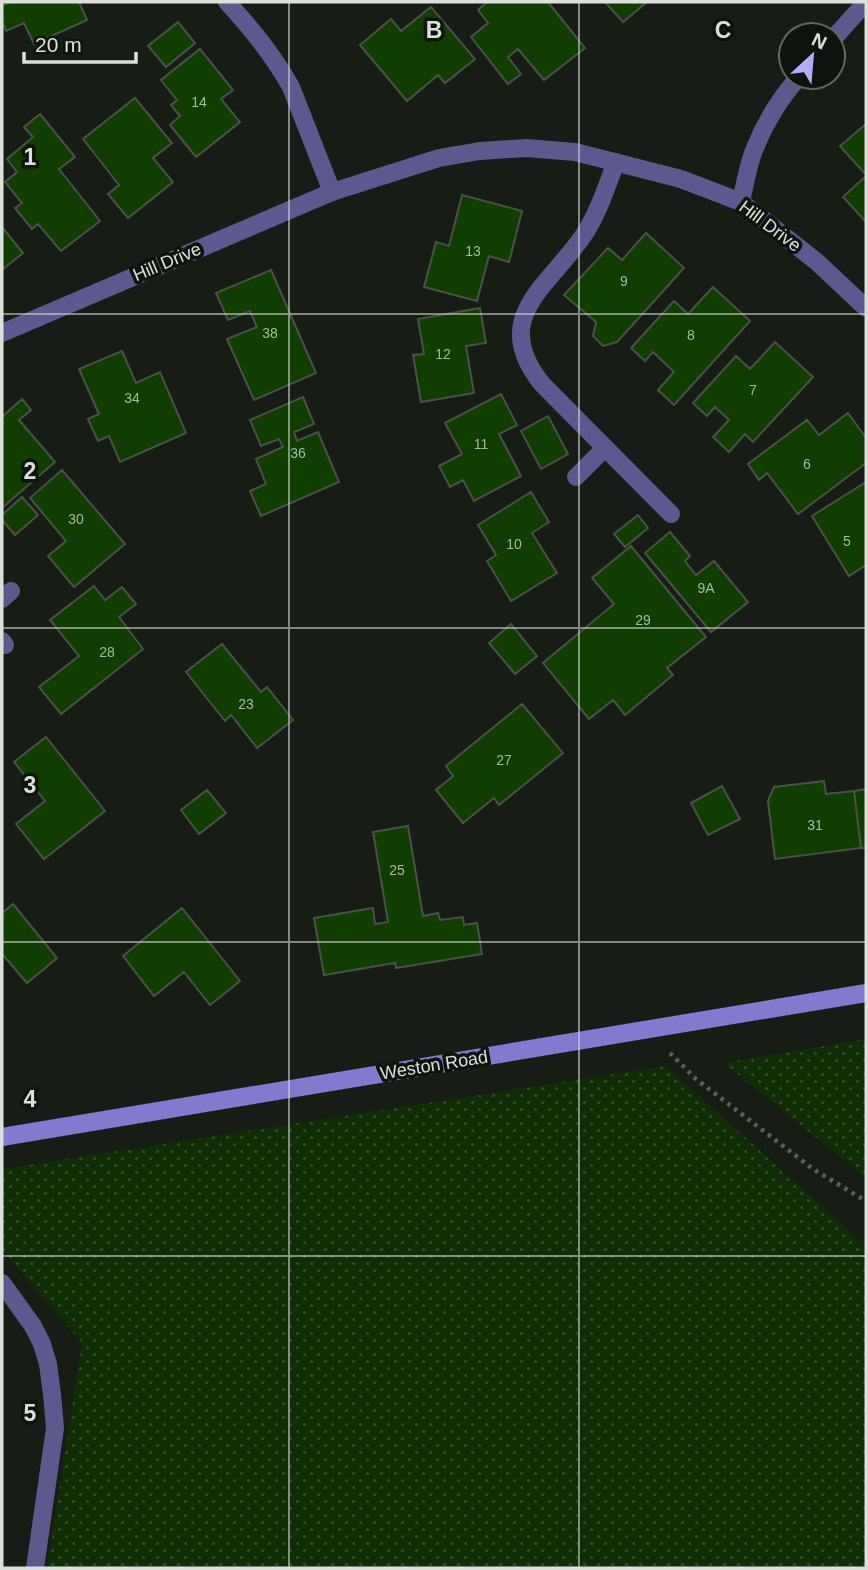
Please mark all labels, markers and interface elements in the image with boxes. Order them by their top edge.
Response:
text: B [426,17,442,43]
text: C [715,17,731,43]
scale bar [24,21,136,65]
north arrow [777,21,847,91]
text: N [808,29,830,54]
text: 20 m [35,33,82,56]
house number: 14 [191,94,207,110]
text: 1 [24,144,37,170]
street label: Hill Drive [735,196,805,256]
street label: Hill Drive [130,239,204,285]
house number: 13 [465,243,481,259]
house number: 9 [620,273,628,289]
house number: 38 [262,325,278,341]
house number: 8 [687,327,695,343]
house number: 12 [435,346,451,362]
house number: 7 [749,382,757,398]
house number: 34 [124,390,140,406]
house number: 11 [474,436,488,452]
house number: 36 [290,445,306,461]
house number: 6 [803,456,811,472]
text: 2 [24,458,36,484]
house number: 30 [68,511,84,527]
house number: 5 [843,533,851,549]
house number: 10 [506,536,522,552]
house number: 9A [697,580,715,596]
house number: 29 [635,612,651,628]
house number: 28 [99,644,115,660]
house number: 23 [238,696,254,712]
house number: 27 [496,752,512,768]
text: 3 [24,772,36,798]
house number: 31 [807,817,823,833]
house number: 25 [389,862,405,878]
street label: Weston Road [379,1047,489,1083]
text: 4 [24,1086,37,1112]
text: 5 [24,1400,37,1426]

